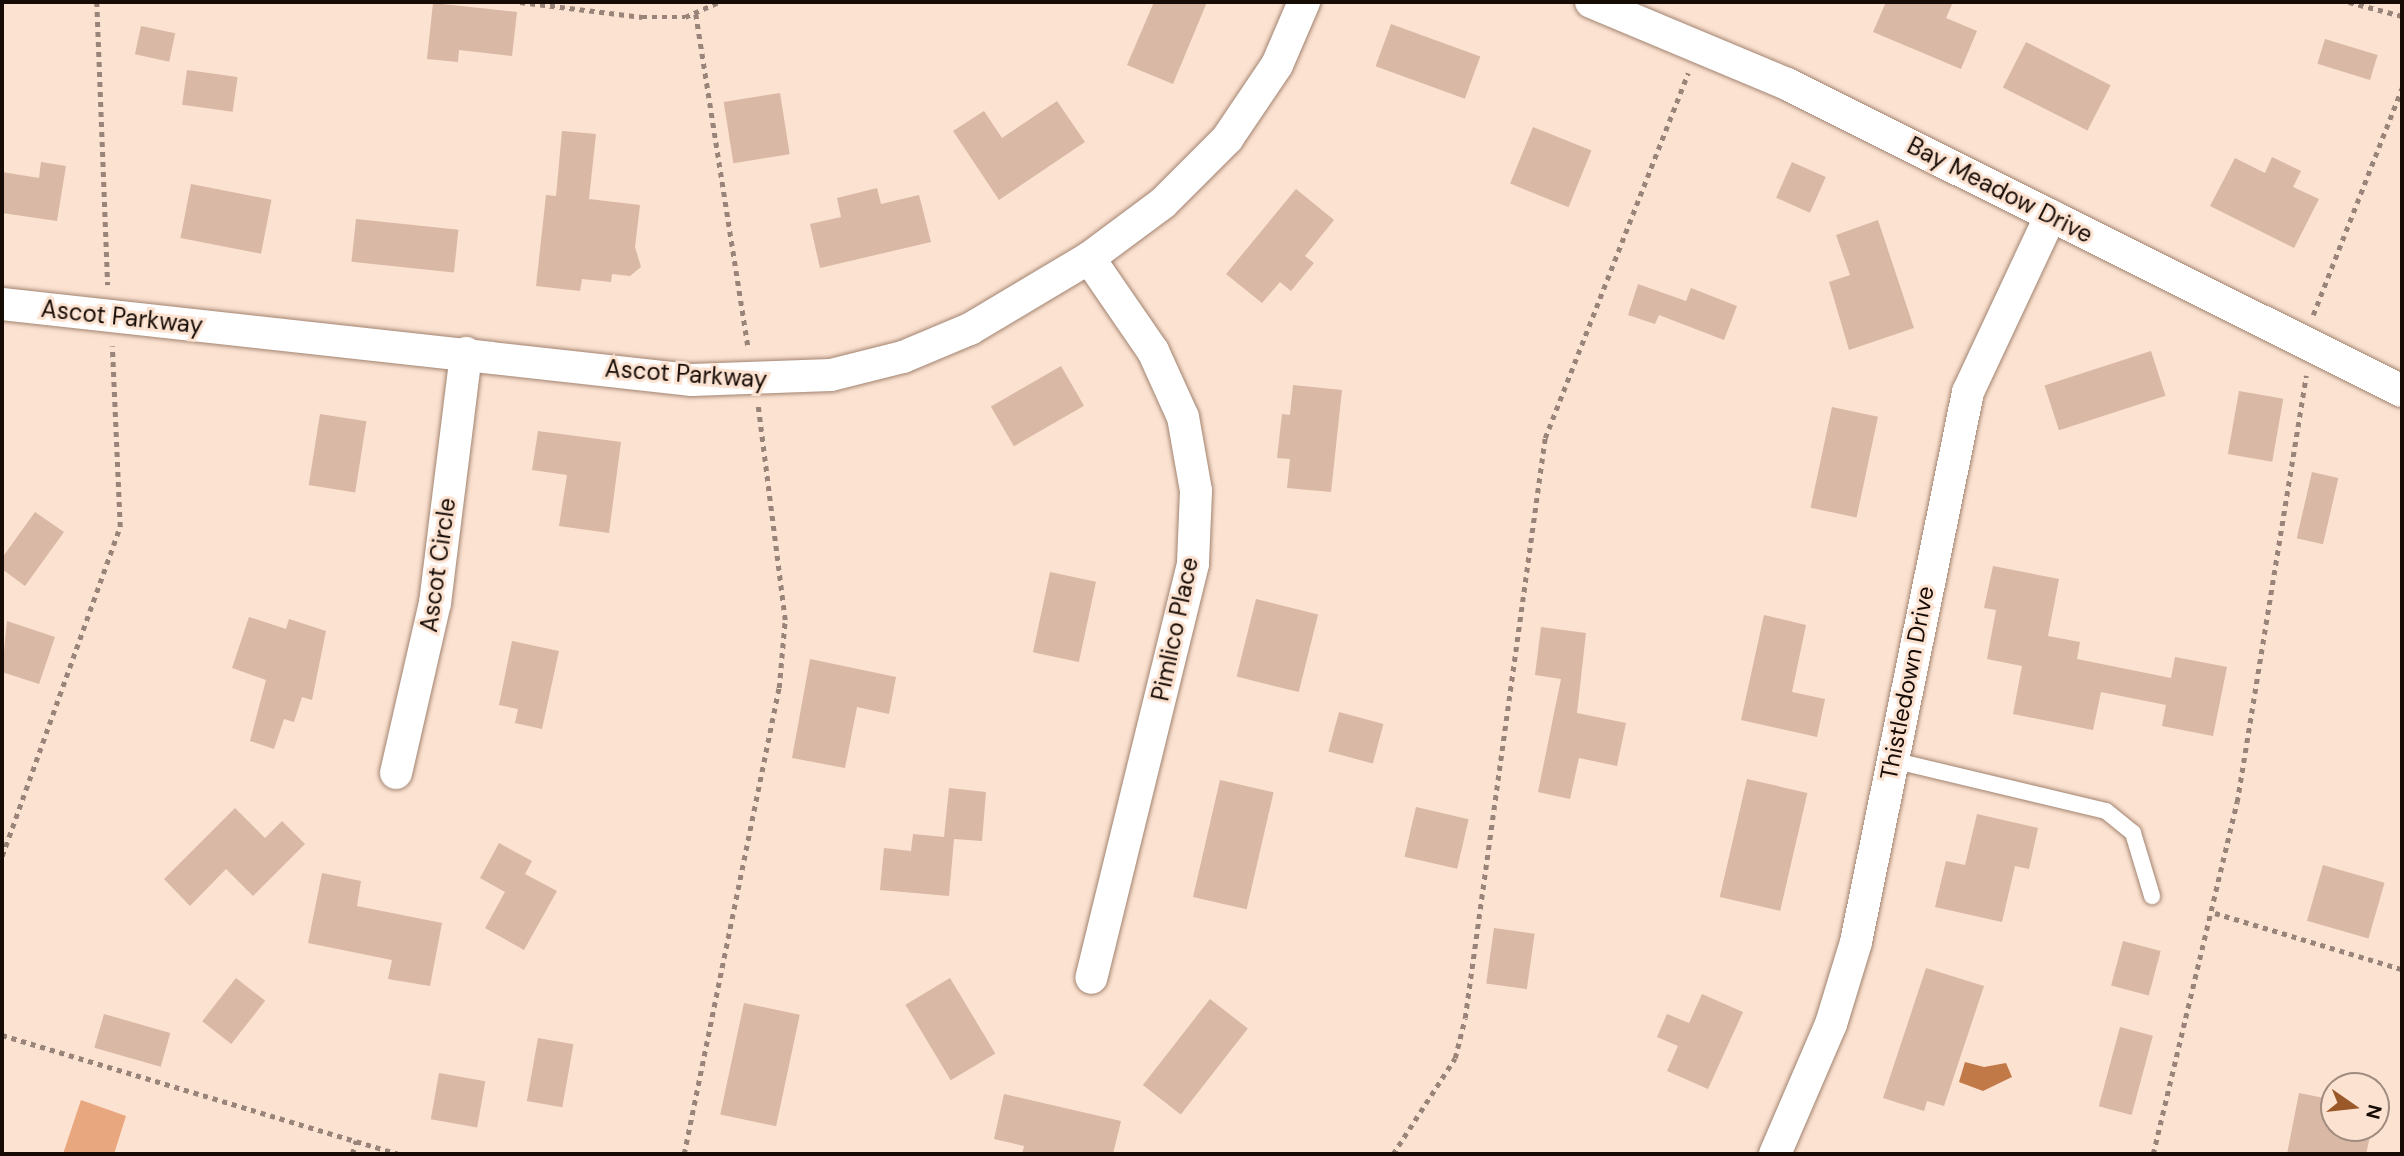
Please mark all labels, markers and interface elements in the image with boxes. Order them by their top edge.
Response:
street label: Bay Meadow Drive [1903,131,2097,249]
street label: Ascot Parkway [40,294,204,340]
street label: Ascot Parkway [604,354,768,394]
street label: Ascot Circle [414,496,462,634]
street label: Pimlico Place [1146,554,1204,704]
street label: Thistledown Drive [1874,584,1940,782]
north arrow [2320,1072,2390,1142]
text: N [2360,1102,2388,1121]

